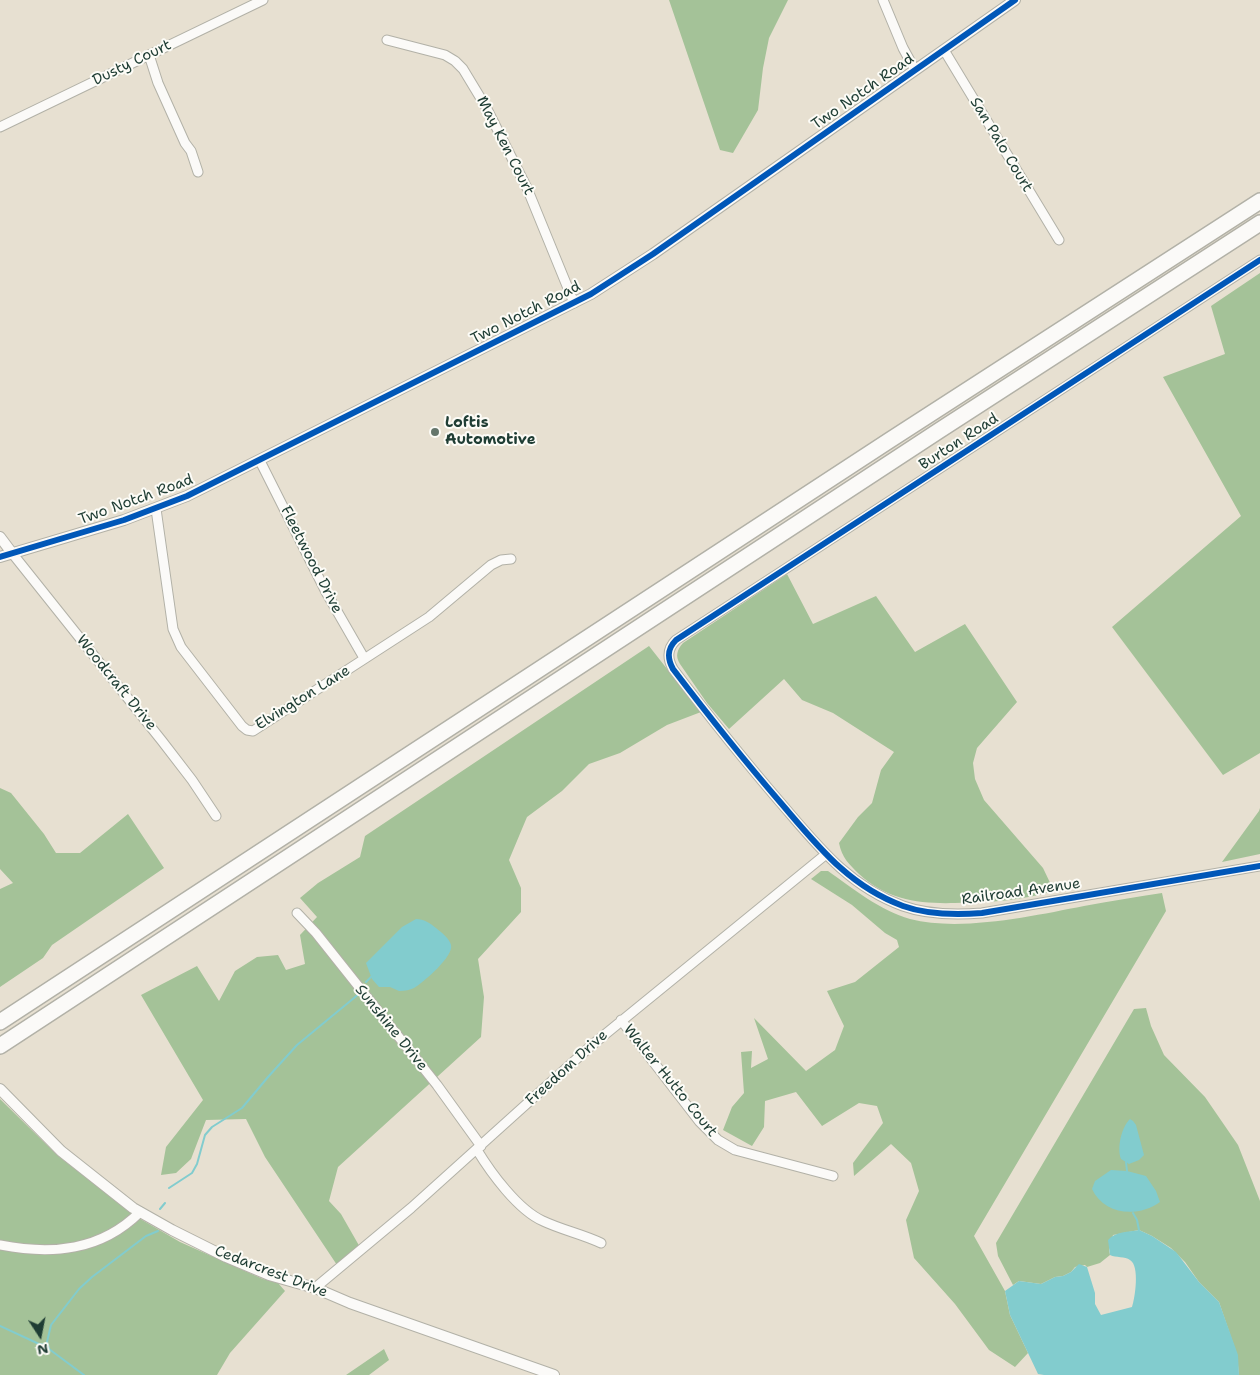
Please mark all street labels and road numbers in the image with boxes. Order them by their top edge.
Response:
street label: Dusty Court [90,36,174,90]
street label: Two Notch Road [808,50,918,134]
street label: May Ken Court [472,93,538,199]
street label: San Palo Court [966,94,1036,196]
street label: Two Notch Road [468,278,584,348]
street label: Burton Road [916,410,1002,474]
street label: Two Notch Road [76,471,196,529]
street label: Fleetwood Drive [276,503,346,617]
street label: Woodcraft Drive [72,632,160,734]
street label: Elvington Lane [252,662,354,734]
street label: Railroad Avenue [960,875,1082,909]
street label: Sunshine Drive [351,981,431,1075]
street label: Walter Hutto Court [619,1021,721,1141]
street label: Freedom Drive [522,1027,612,1109]
street label: Cedarcrest Drive [212,1242,330,1302]

